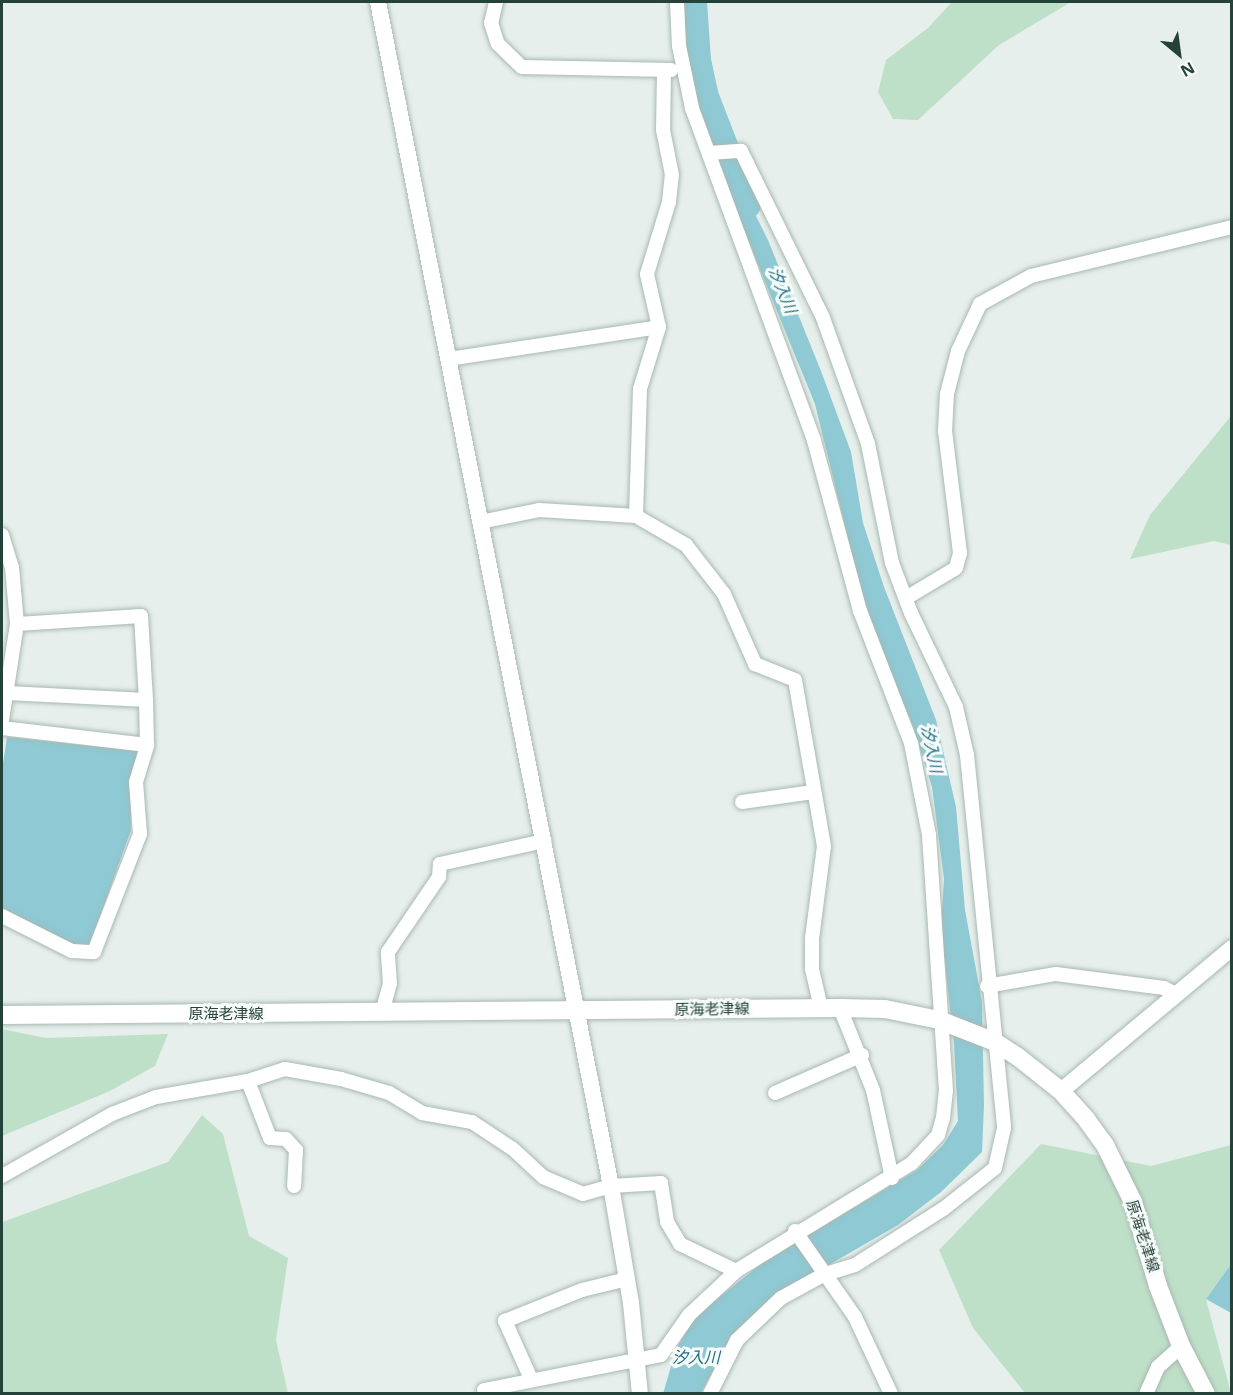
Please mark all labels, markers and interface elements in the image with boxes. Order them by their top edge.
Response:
north arrow [1149,24,1209,84]
text: N [1177,57,1199,83]
water label: 汐入川 [765,264,801,316]
water label: 汐入川 [918,724,946,774]
street label: 原海老津線 [674,999,750,1019]
street label: 原海老津線 [189,1005,263,1023]
street label: 原海老津線 [1123,1198,1163,1274]
water label: 汐入川 [672,1347,720,1367]

